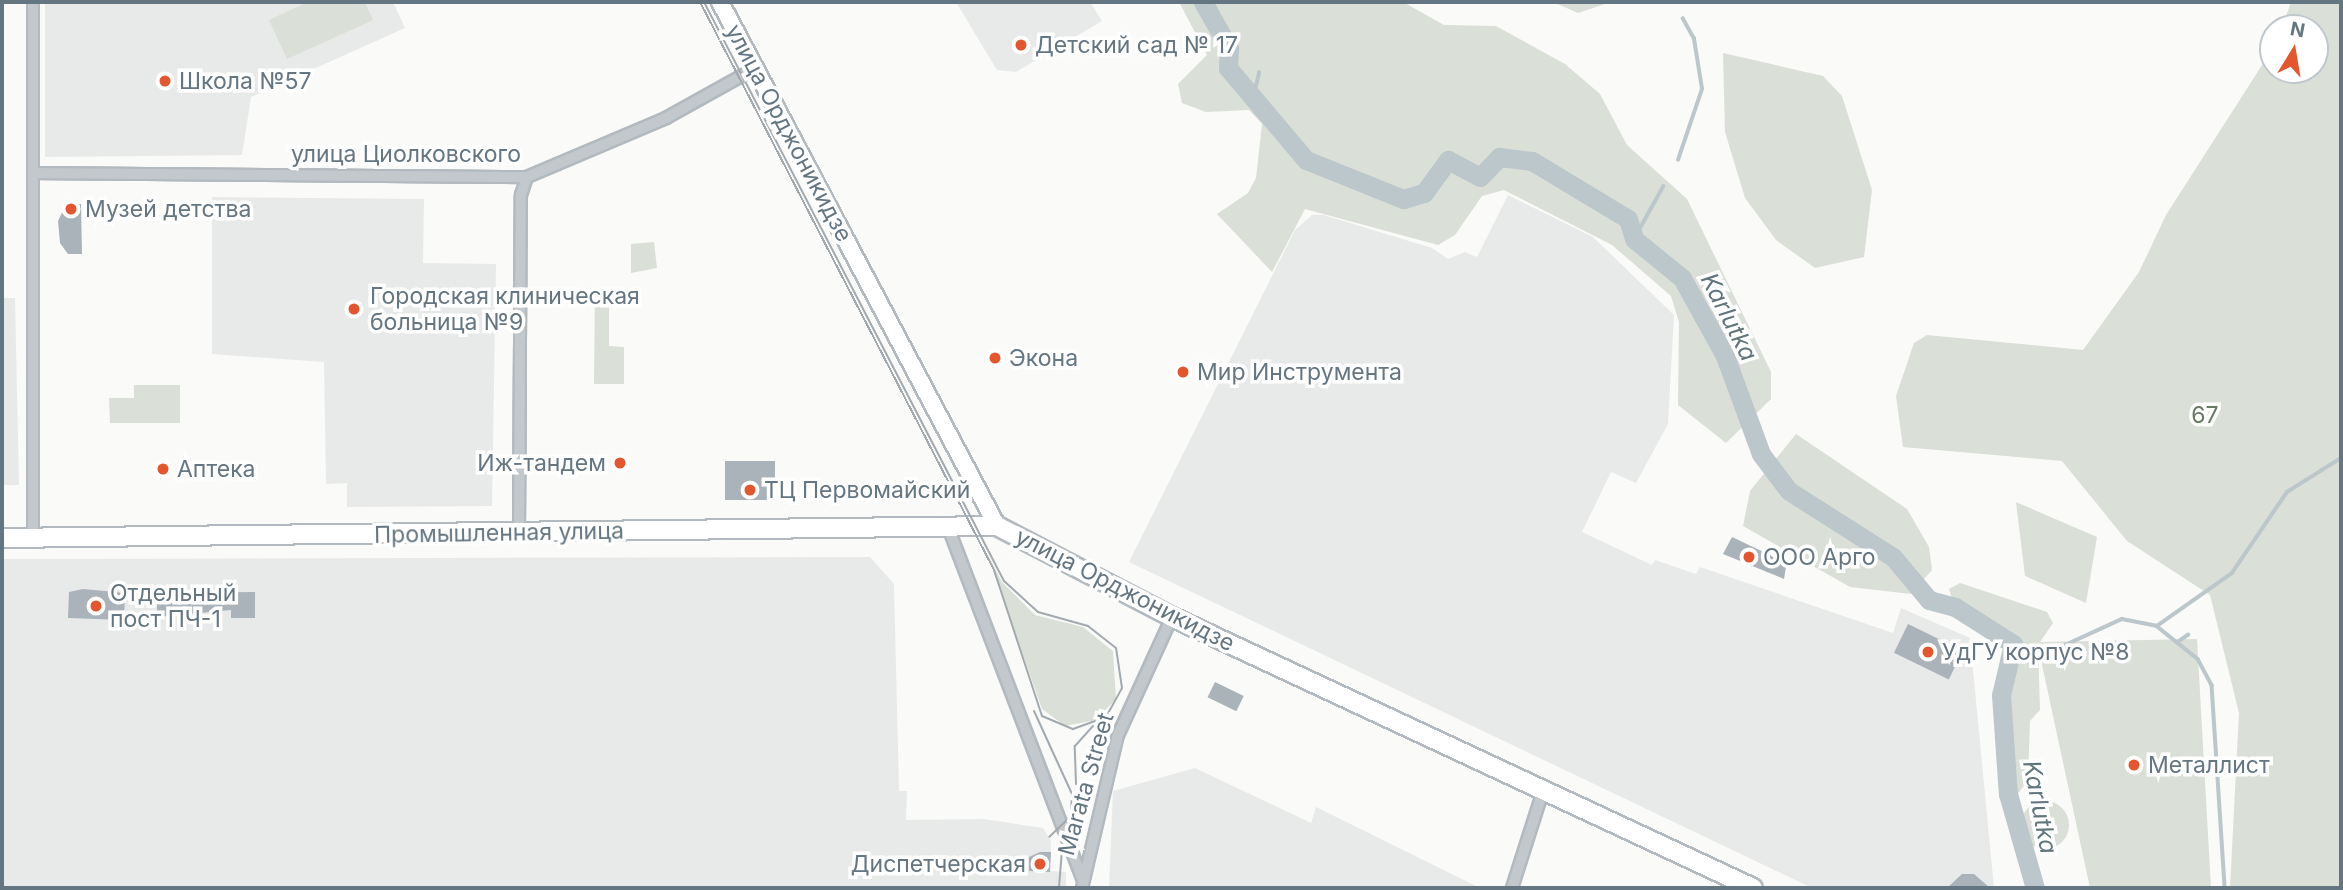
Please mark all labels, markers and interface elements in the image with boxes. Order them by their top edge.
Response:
north arrow [2259,14,2329,84]
text: N [2288,17,2307,43]
street label: улица Орджоникидзе [720,20,858,246]
place label: Детский сад № 17 [1035,31,1238,59]
marker: Детский сад № 17 [1013,37,1029,53]
place label: Школа №57 [179,67,311,95]
marker: Школа №57 [157,73,173,89]
street label: улица Циолковского [291,140,521,168]
place label: Музей детства [85,195,252,223]
marker: Музей детства [63,201,79,217]
water label: Karlutka [1695,268,1763,366]
place label: Городская клиническая больница №9 [370,282,640,336]
marker: Городская клиническая больница №9 [344,299,364,319]
place label: Экона [1009,344,1078,372]
marker: Экона [987,350,1003,366]
place label: Мир Инструмента [1197,358,1402,386]
marker: Мир Инструмента [1175,364,1191,380]
park label: 67 [2191,401,2219,429]
place label: Иж-тандем [477,449,606,477]
place label: Аптека [177,455,256,483]
marker: Иж-тандем [612,455,628,471]
marker: Аптека [155,461,171,477]
place label: ТЦ Первомайский [764,476,970,504]
marker: ТЦ Первомайский [742,482,758,498]
street label: Промышленная улица [374,517,624,549]
street label: улица Орджоникидзе [1011,523,1239,657]
place label: ООО Арго [1763,543,1876,571]
marker: ООО Арго [1741,549,1757,565]
place label: Отдельный пост ПЧ-1 [110,579,236,633]
marker: Отдельный пост ПЧ-1 [88,598,104,614]
place label: УдГУ корпус №8 [1942,638,2130,666]
marker: УдГУ корпус №8 [1920,644,1936,660]
street label: Marata Street [1052,709,1120,859]
place label: Металлист [2148,751,2270,779]
marker: Металлист [2126,757,2142,773]
water label: Karlutka [2017,758,2063,856]
place label: Диспетчерская [851,850,1026,878]
marker: Диспетчерская [1032,856,1048,872]

